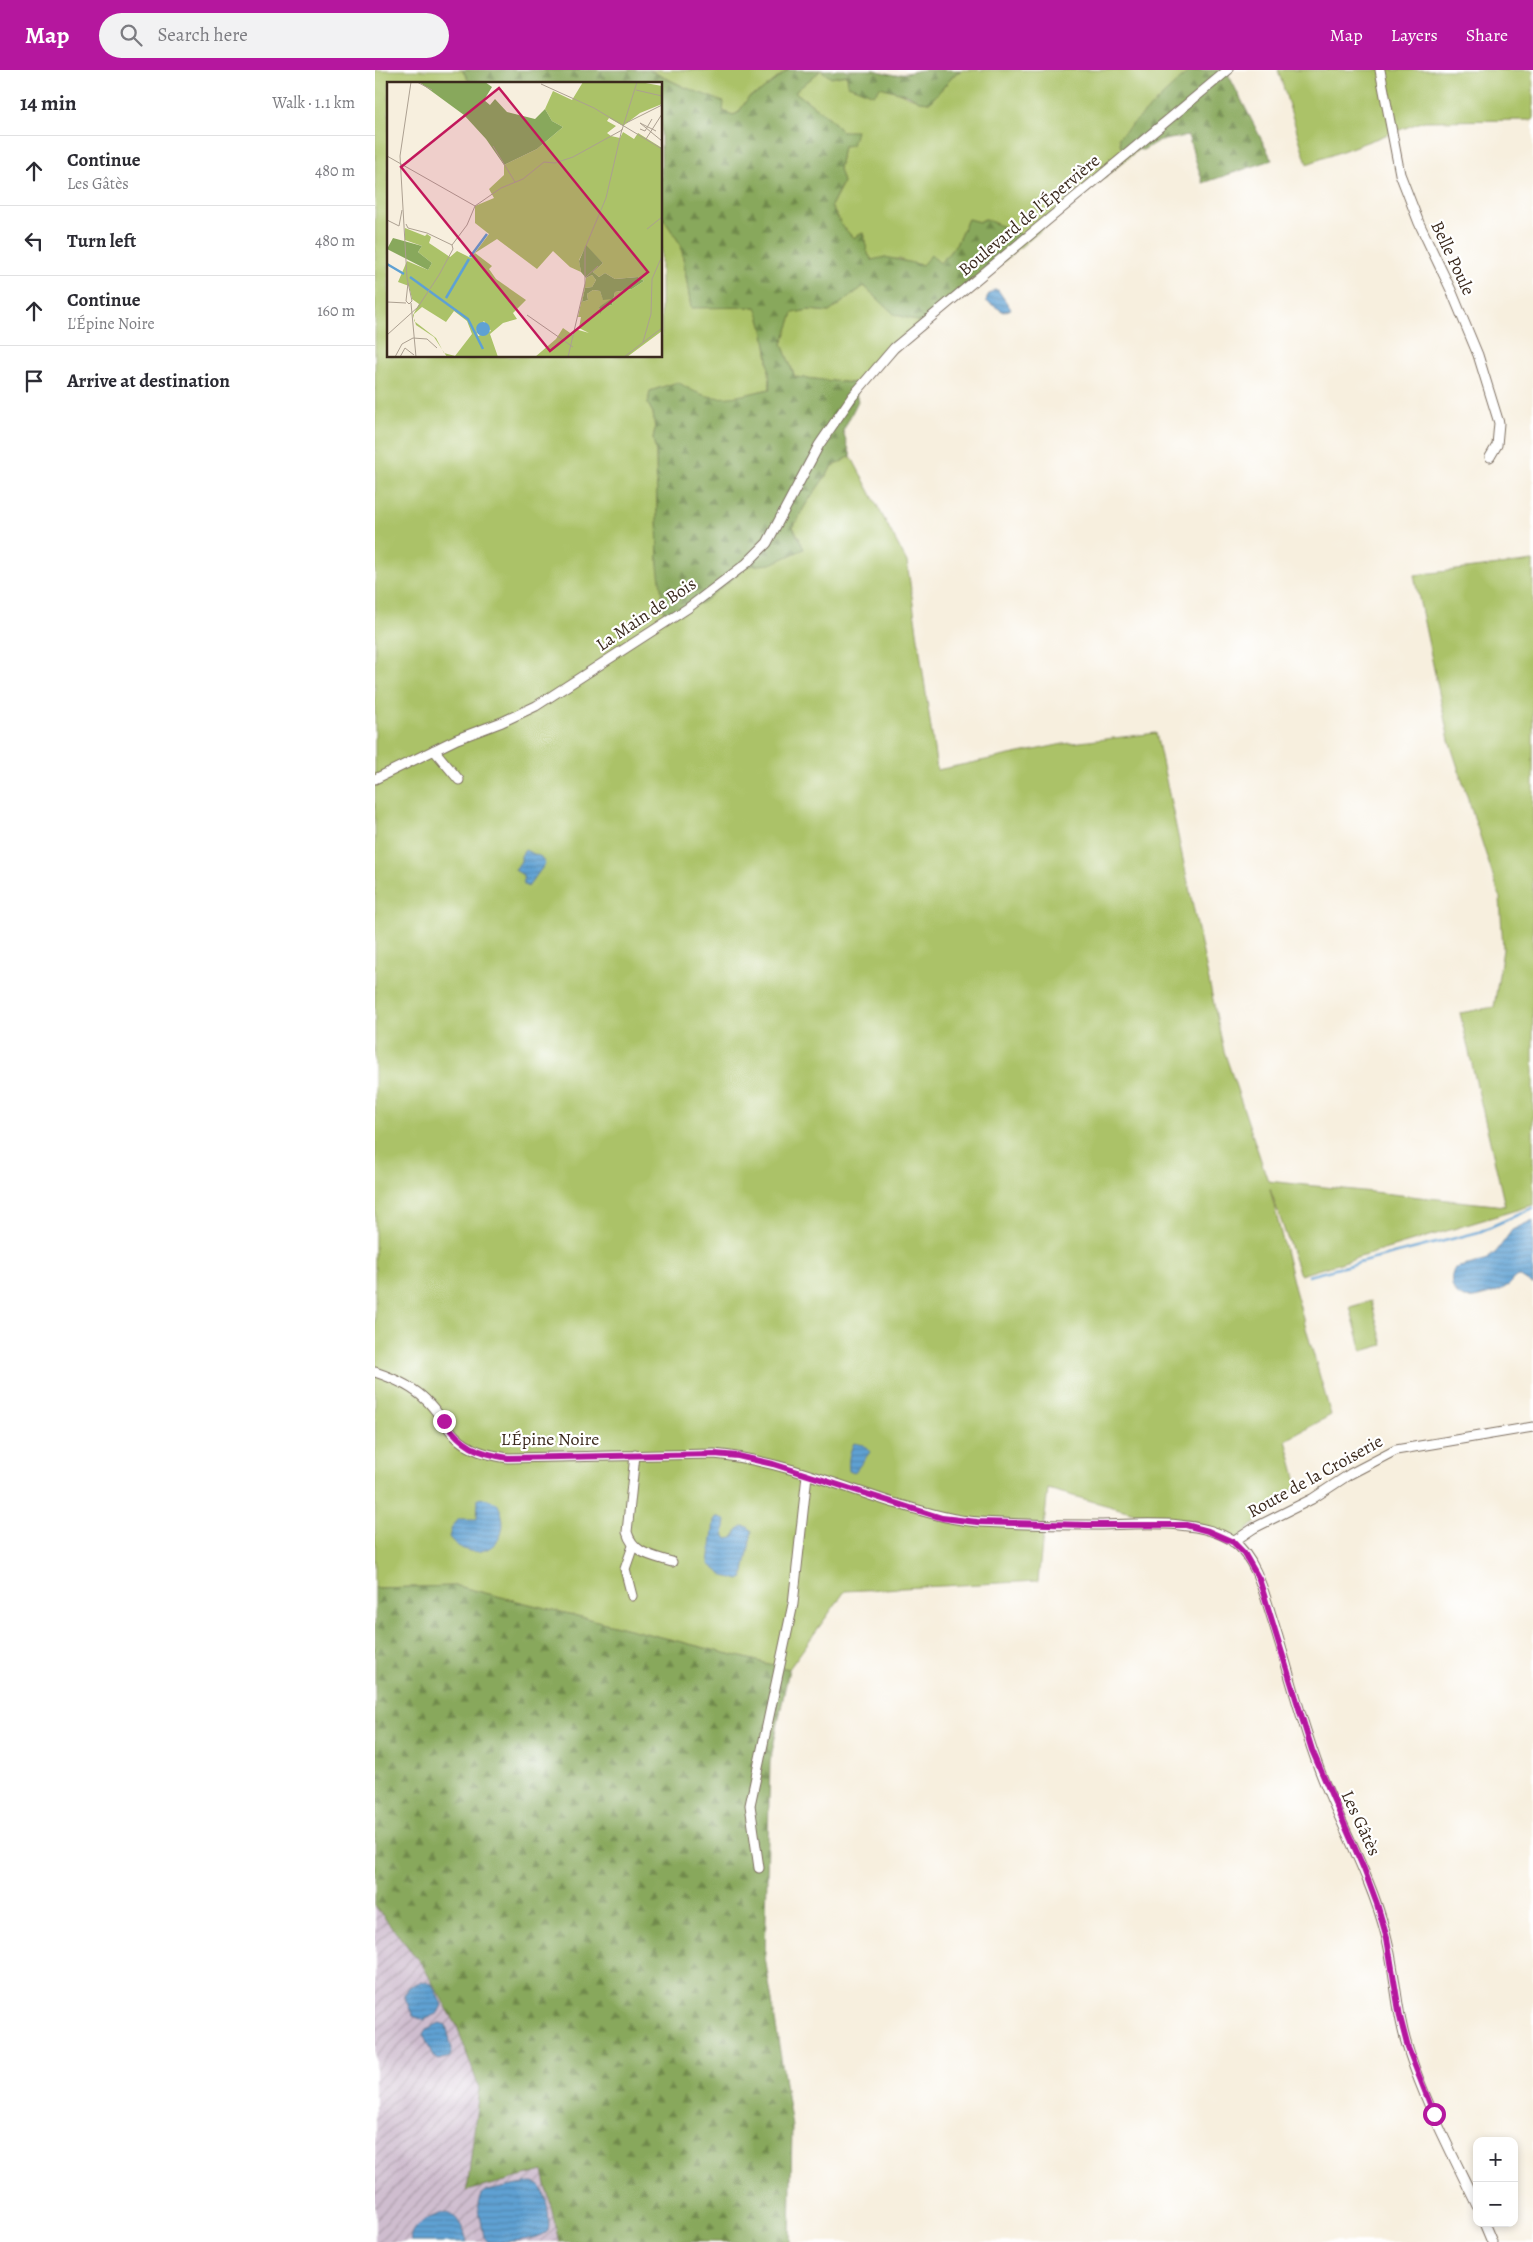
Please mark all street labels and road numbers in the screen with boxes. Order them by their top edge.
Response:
street label: Boulevard de l'Épervière [953,149,1105,281]
street label: Belle Poule [1425,217,1481,299]
street label: La Main de Bois [591,572,701,656]
street label: L'Épine Noire [501,1427,599,1451]
street label: Route de la Croiserie [1243,1429,1387,1523]
street label: Les Gâtès [1335,1786,1387,1860]

